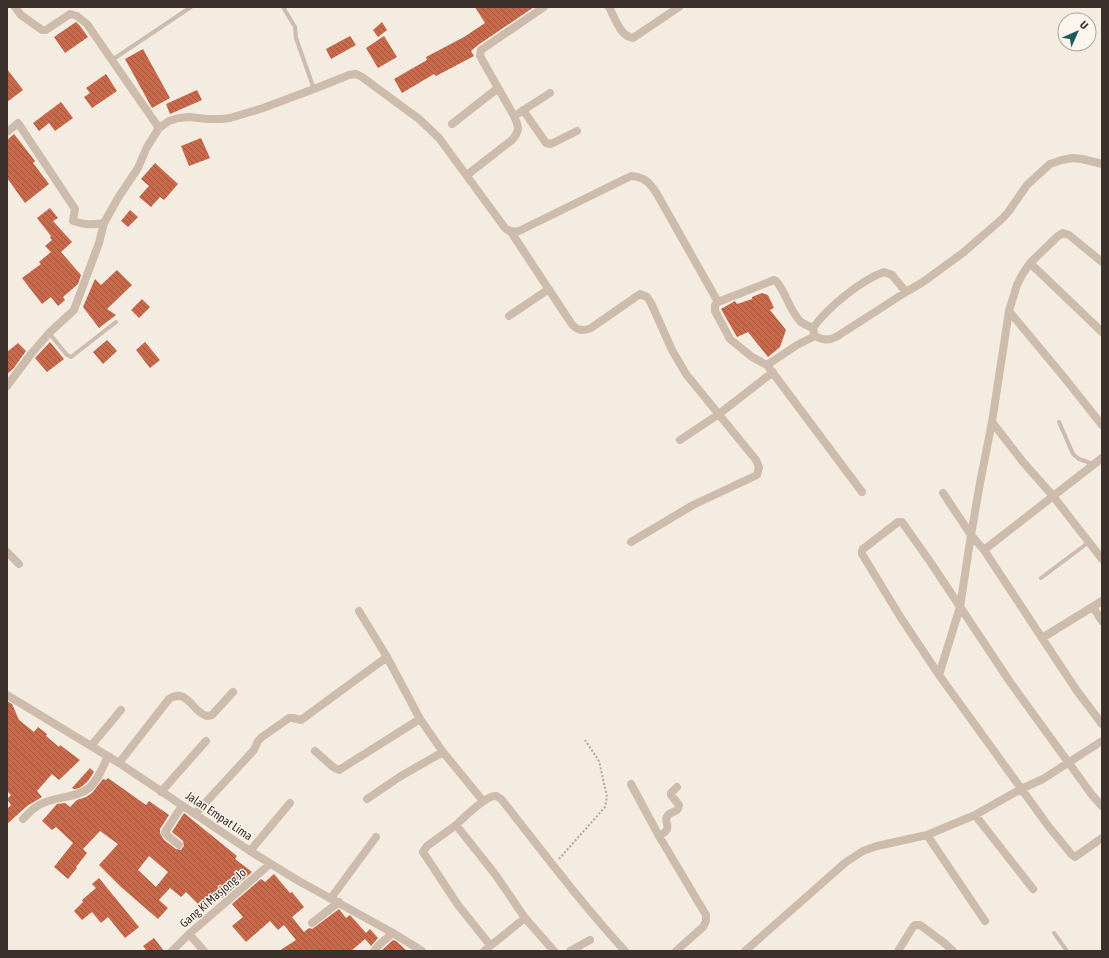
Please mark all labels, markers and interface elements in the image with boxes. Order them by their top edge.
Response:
north arrow [1057,12,1097,52]
text: U [1078,18,1091,31]
street label: Jalan Empat Lima [183,789,255,843]
street label: Gang Ki Masjong Jo [177,865,249,931]

